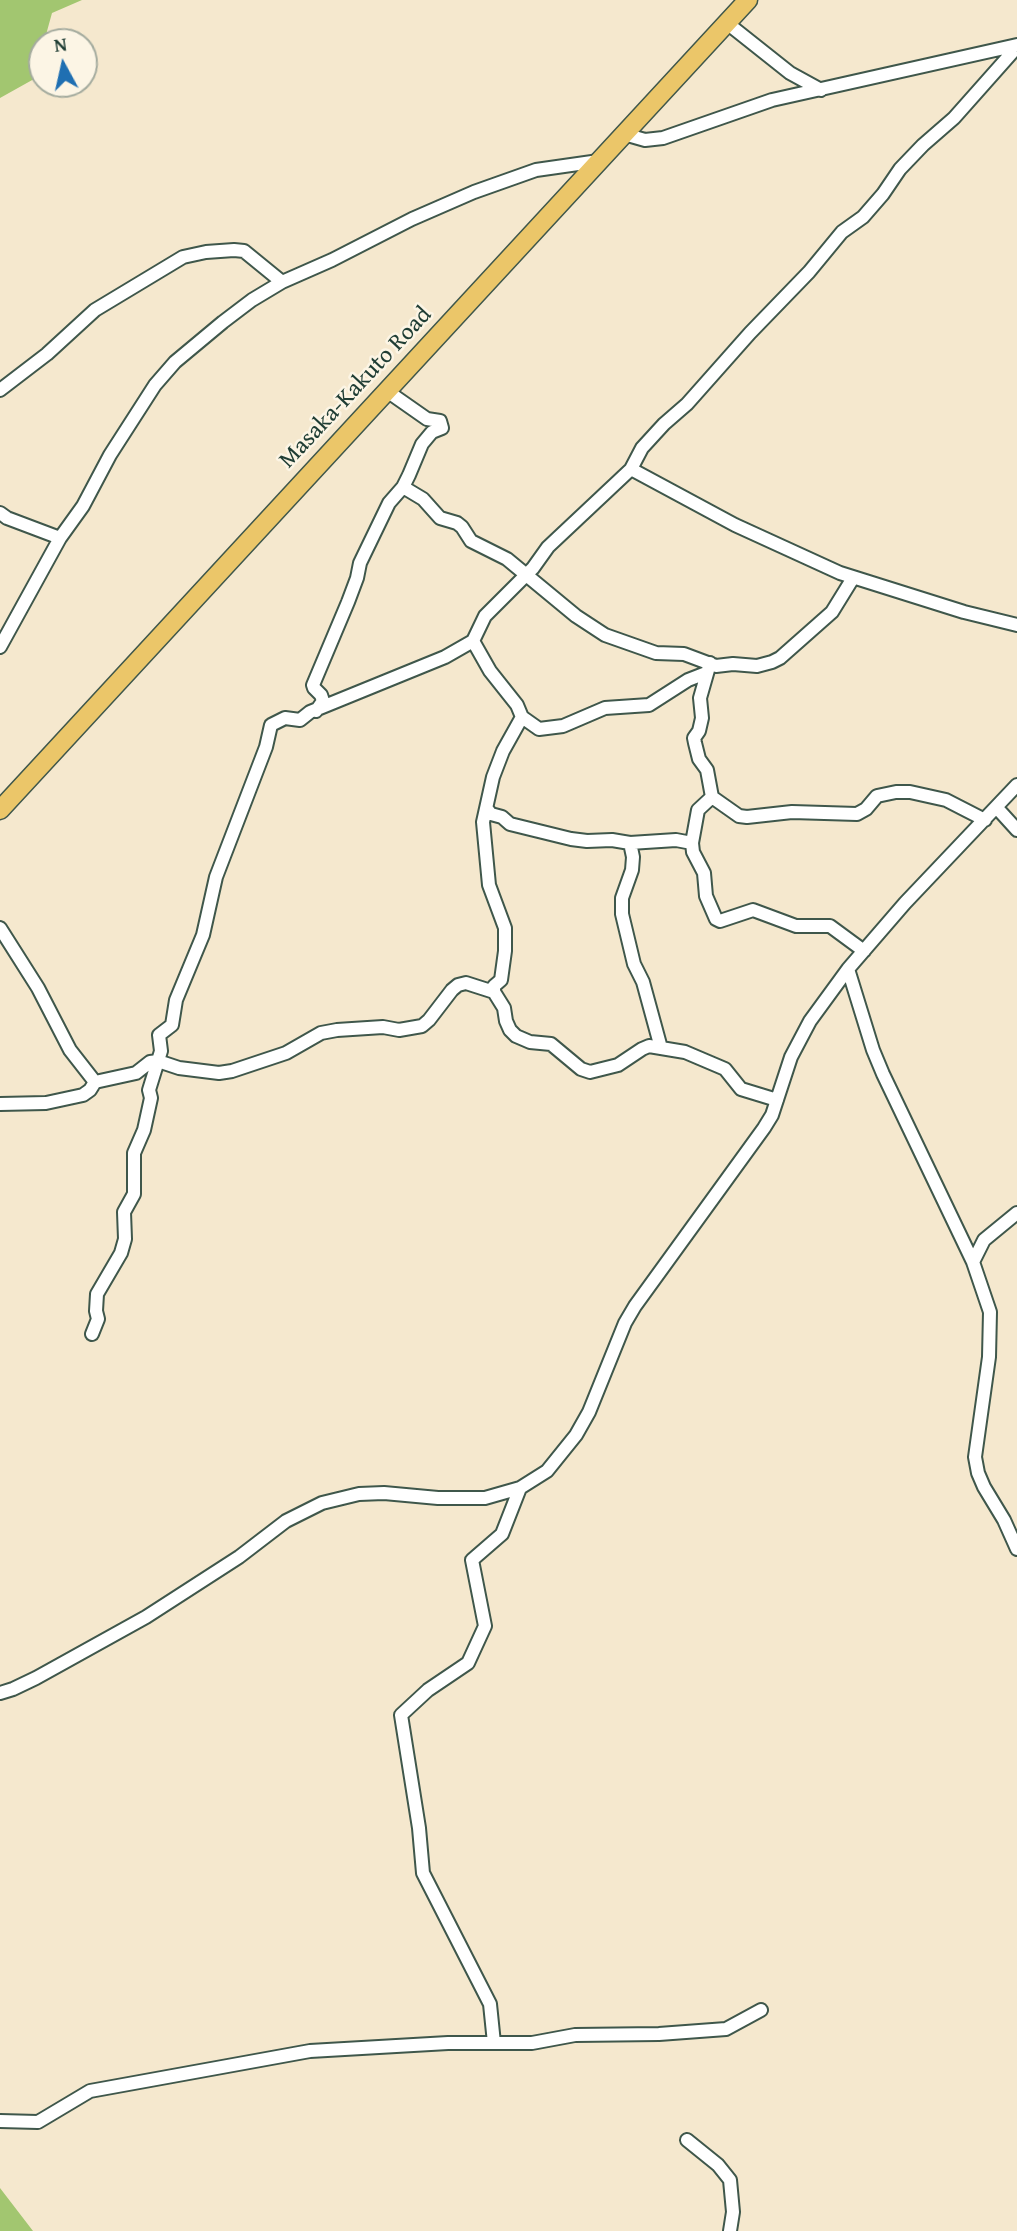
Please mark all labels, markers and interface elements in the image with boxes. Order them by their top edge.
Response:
north arrow [28,28,98,98]
text: N [52,29,69,59]
street label: Masaka-Kakuto Road [274,301,438,475]

